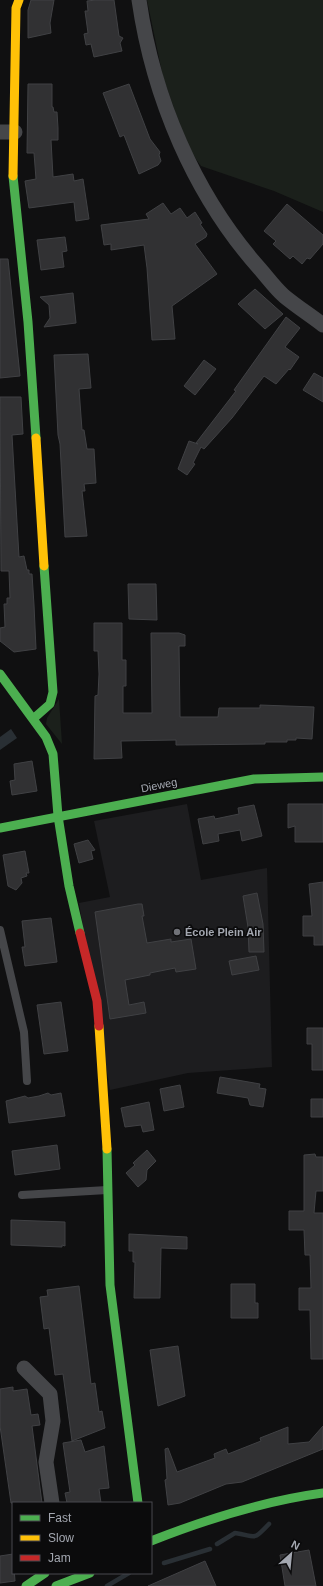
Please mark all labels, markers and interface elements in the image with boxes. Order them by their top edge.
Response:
street label: Dieweg [140,776,178,794]
place label: École Plein Air [185,926,262,938]
marker: École Plein Air [172,927,182,937]
legend [12,1502,152,1574]
text: Fast [48,1511,72,1525]
text: Slow [48,1531,74,1545]
north arrow [271,1534,311,1574]
text: N [289,1538,302,1552]
text: Jam [48,1551,71,1565]

